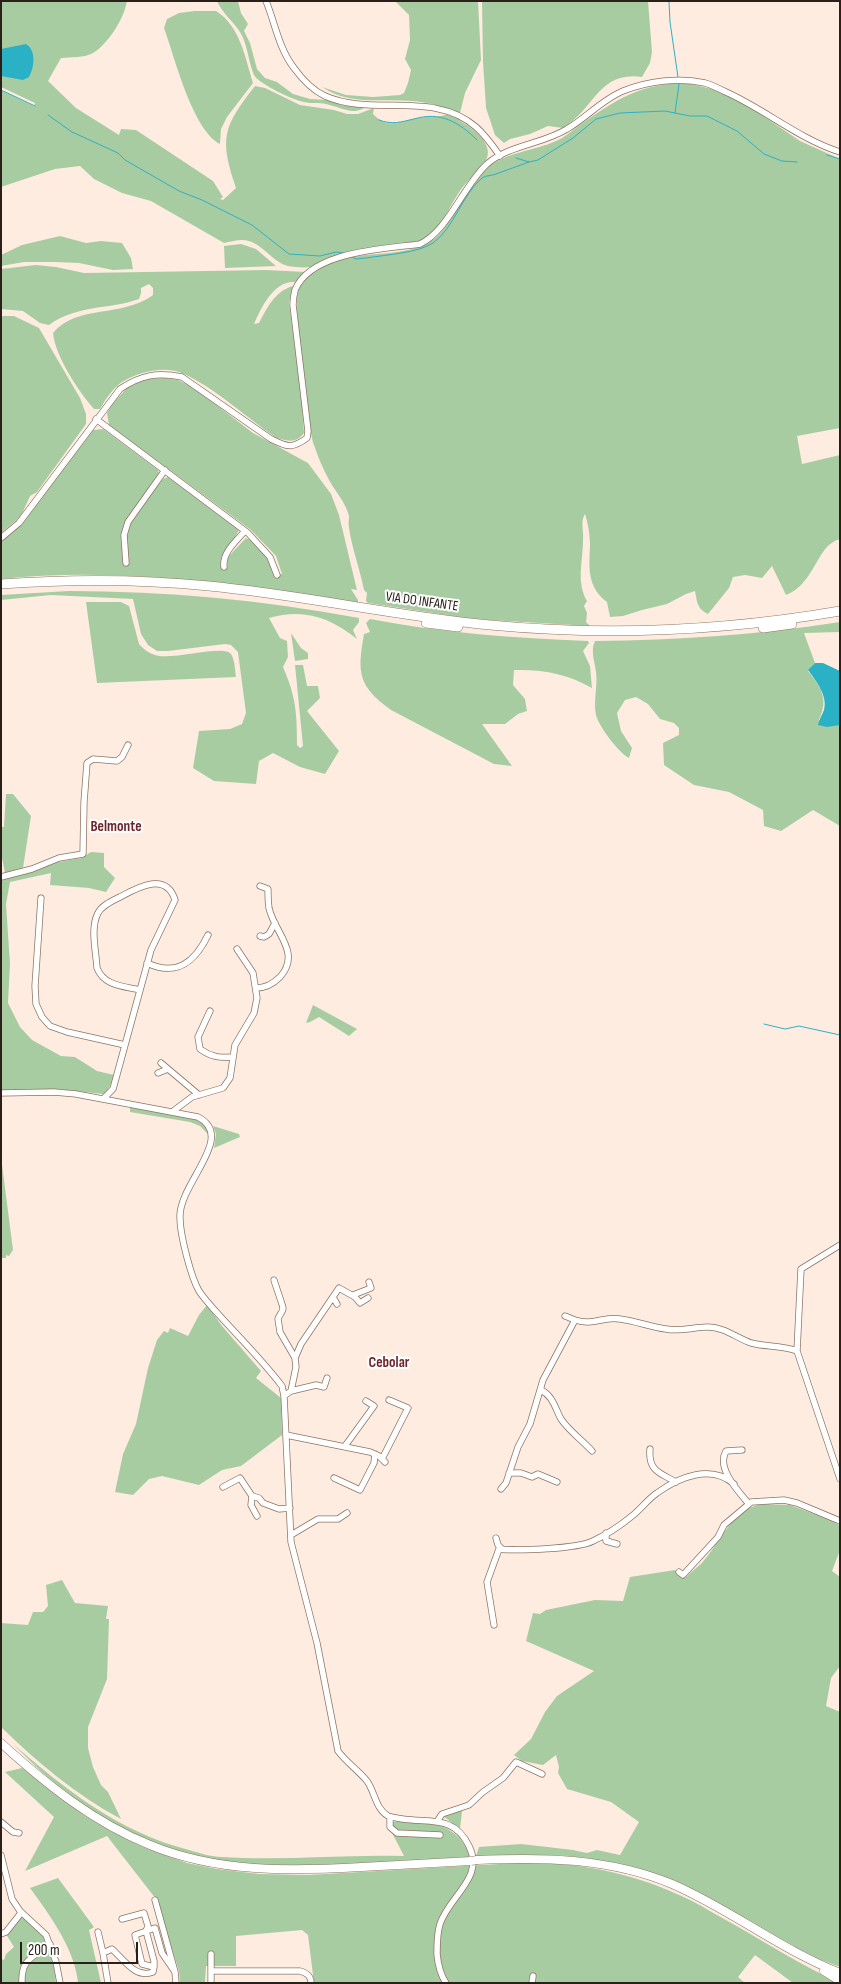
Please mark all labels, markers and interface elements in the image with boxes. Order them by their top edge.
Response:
street label: VIA DO INFANTE [385,589,459,615]
district label: Belmonte [90,818,142,836]
district label: Cebolar [369,1354,409,1372]
scale bar [22,1932,140,1964]
text: 200 m [28,1941,60,1960]

